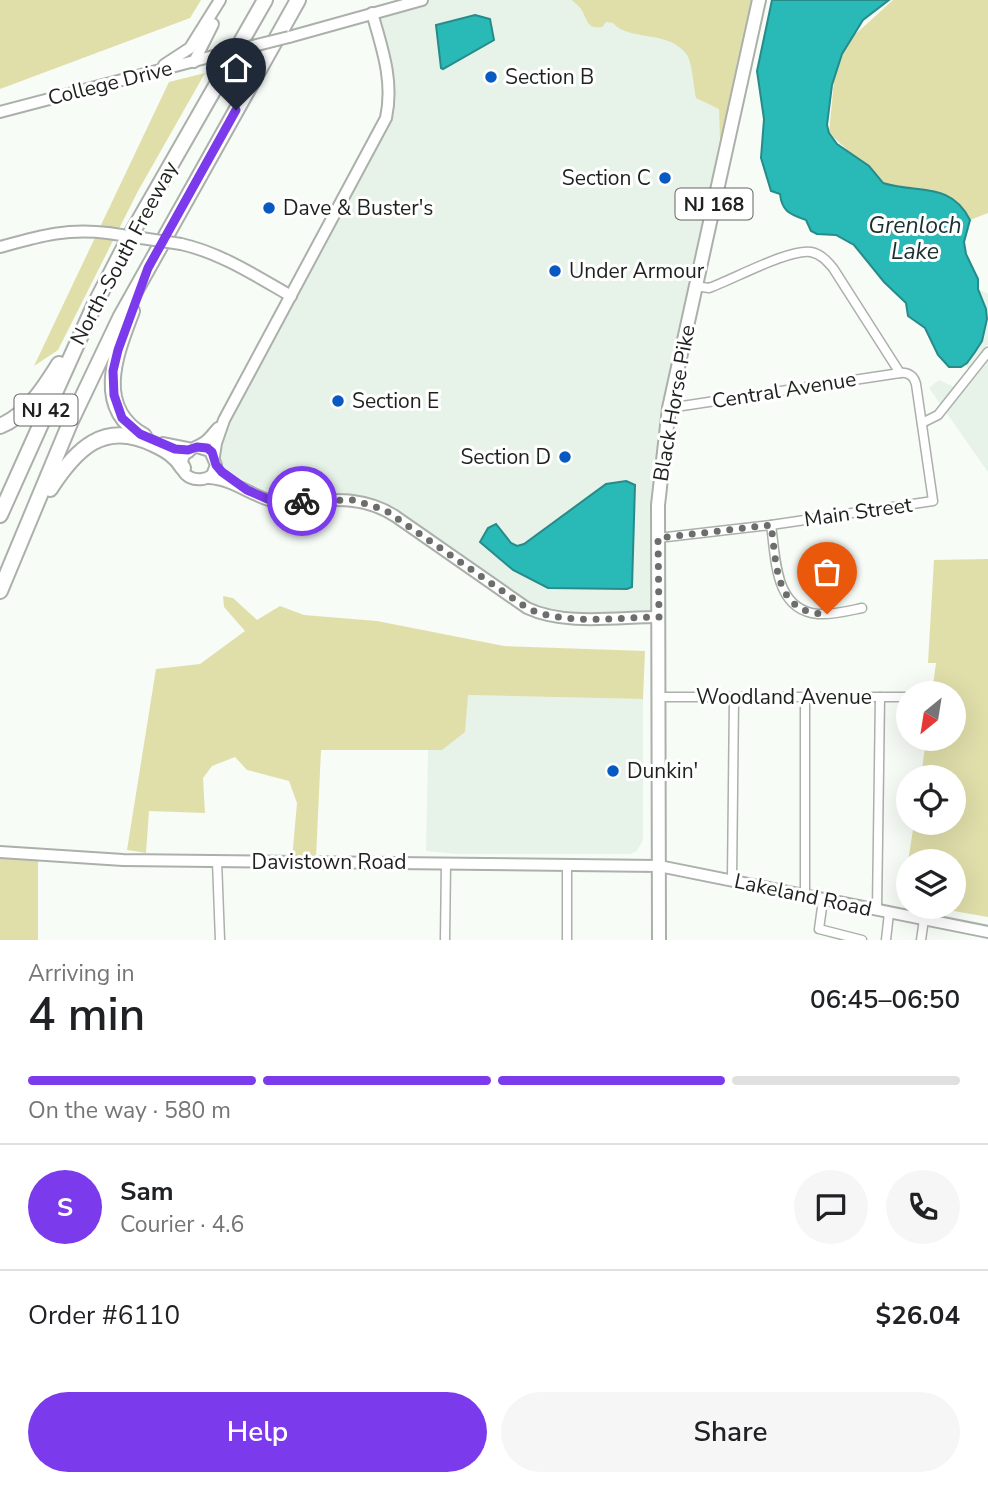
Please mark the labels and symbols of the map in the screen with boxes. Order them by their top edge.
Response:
pin [206,38,266,110]
street label: College Drive [45,54,175,112]
place label: Section B [505,63,594,91]
marker: Section B [483,69,499,85]
street label: North-South Freeway [64,156,184,350]
place label: Section C [562,164,651,192]
marker: Section C [657,170,673,186]
road number: NJ 168 [676,188,752,220]
place label: Dave & Buster's [283,194,433,222]
marker: Dave & Buster's [261,200,277,216]
water label: Grenloch Lake [868,210,962,267]
place label: Under Armour [569,257,705,285]
marker: Under Armour [547,263,563,279]
street label: Black Horse Pike [646,323,702,483]
street label: Central Avenue [710,365,858,415]
place label: Section E [352,387,439,415]
marker: Section E [330,393,346,409]
road number: NJ 42 [14,394,78,426]
place label: Section D [460,443,551,471]
marker: Section D [557,449,573,465]
courier [267,466,337,536]
street label: Main Street [802,490,914,533]
pin [797,542,857,614]
north arrow [896,681,966,751]
street label: Woodland Avenue [696,683,872,711]
place label: Dunkin' [627,757,698,785]
marker: Dunkin' [605,763,621,779]
street label: Davistown Road [252,848,406,876]
street label: Lakeland Road [732,867,874,923]

